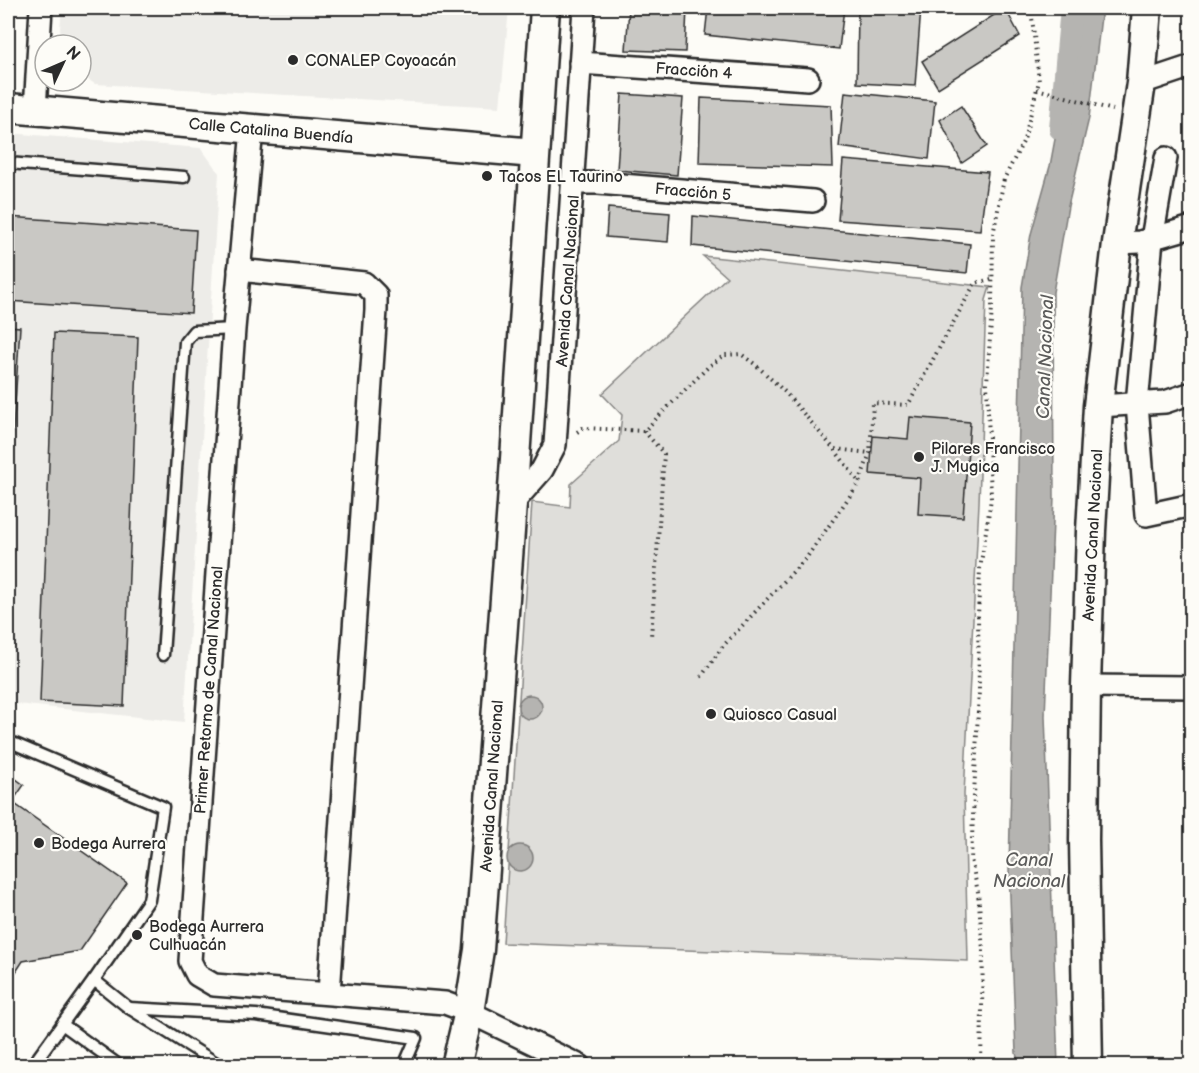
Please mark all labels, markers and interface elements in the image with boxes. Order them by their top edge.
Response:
north arrow [33,33,93,93]
text: N [62,43,84,65]
place label: CONALEP Coyoacán [305,52,456,71]
marker: CONALEP Coyoacán [286,53,300,67]
street label: Fracción 4 [655,59,733,84]
street label: Calle Catalina Buendía [188,115,354,148]
place label: Tacos EL Taurino [499,168,623,187]
marker: Tacos EL Taurino [480,169,494,183]
street label: Fracción 5 [654,180,732,205]
street label: Avenida Canal Nacional [553,195,584,368]
water label: Canal Nacional [1033,294,1058,420]
place label: Pilares Francisco J. Mugica [931,440,1055,477]
street label: Avenida Canal Nacional [1080,449,1107,622]
marker: Pilares Francisco J. Mugica [912,450,926,464]
street label: Primer Retorno de Canal Nacional [191,566,228,815]
street label: Avenida Canal Nacional [477,700,508,873]
place label: Quiosco Casual [723,706,837,725]
marker: Quiosco Casual [704,707,718,721]
place label: Bodega Aurrera [51,835,166,854]
marker: Bodega Aurrera [32,836,46,850]
water label: Canal Nacional [993,850,1066,892]
place label: Bodega Aurrera Culhuacán [149,918,264,955]
marker: Bodega Aurrera Culhuacán [130,928,144,942]

